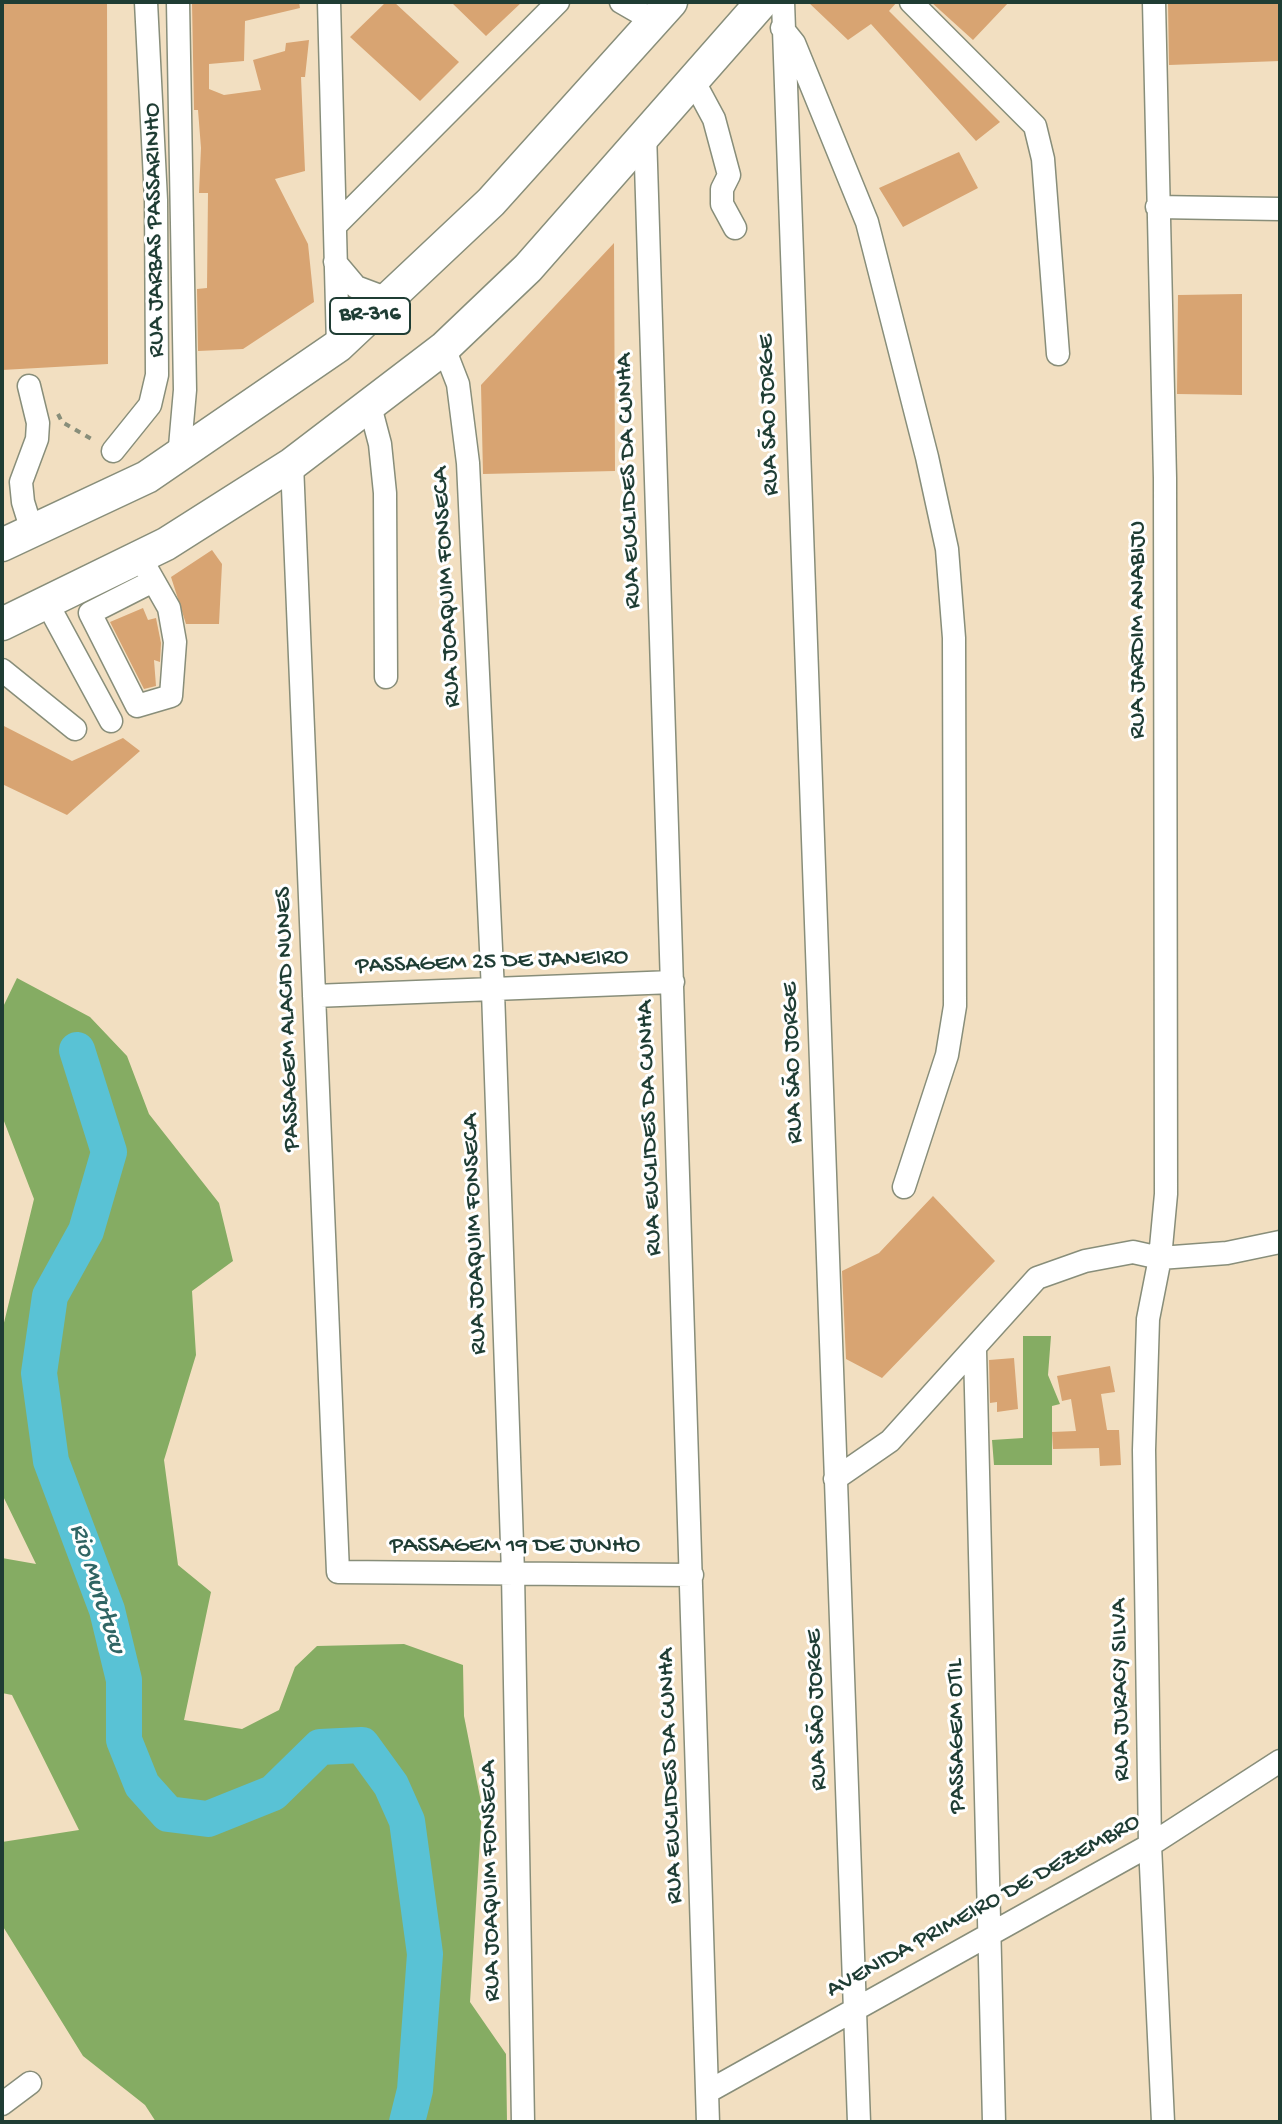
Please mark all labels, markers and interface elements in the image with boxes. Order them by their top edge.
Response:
street label: RUA JARBAS PASSARINHO [139,102,173,358]
road number: BR-316 [330,298,410,334]
street label: RUA SÃO JORGE [753,334,787,496]
street label: RUA EUCLIDES DA CUNHA [611,353,649,609]
street label: RUA JOAQUIM FONSECA [427,466,469,708]
street label: RUA JARDIM ANABIJU [1125,521,1153,739]
street label: PASSAGEM ALACID NUNES [270,886,308,1152]
street label: PASSAGEM 25 DE JANEIRO [355,944,629,982]
street label: RUA SÃO JORGE [777,982,811,1144]
street label: RUA EUCLIDES DA CUNHA [632,1000,670,1256]
street label: RUA JOAQUIM FONSECA [457,1113,495,1355]
water label: Rio Murutucu [60,1520,132,1658]
street label: PASSAGEM 19 DE JUNHO [390,1533,640,1561]
street label: RUA JURACY SILVA [1106,1598,1138,1782]
street label: RUA SÃO JORGE [801,1629,835,1791]
street label: RUA EUCLIDES DA CUNHA [653,1648,691,1904]
street label: PASSAGEM OTIL [942,1659,974,1813]
street label: RUA JOAQUIM FONSECA [475,1760,509,2002]
street label: AVENIDA PRIMEIRO DE DEZEMBRO [822,1809,1146,2005]

